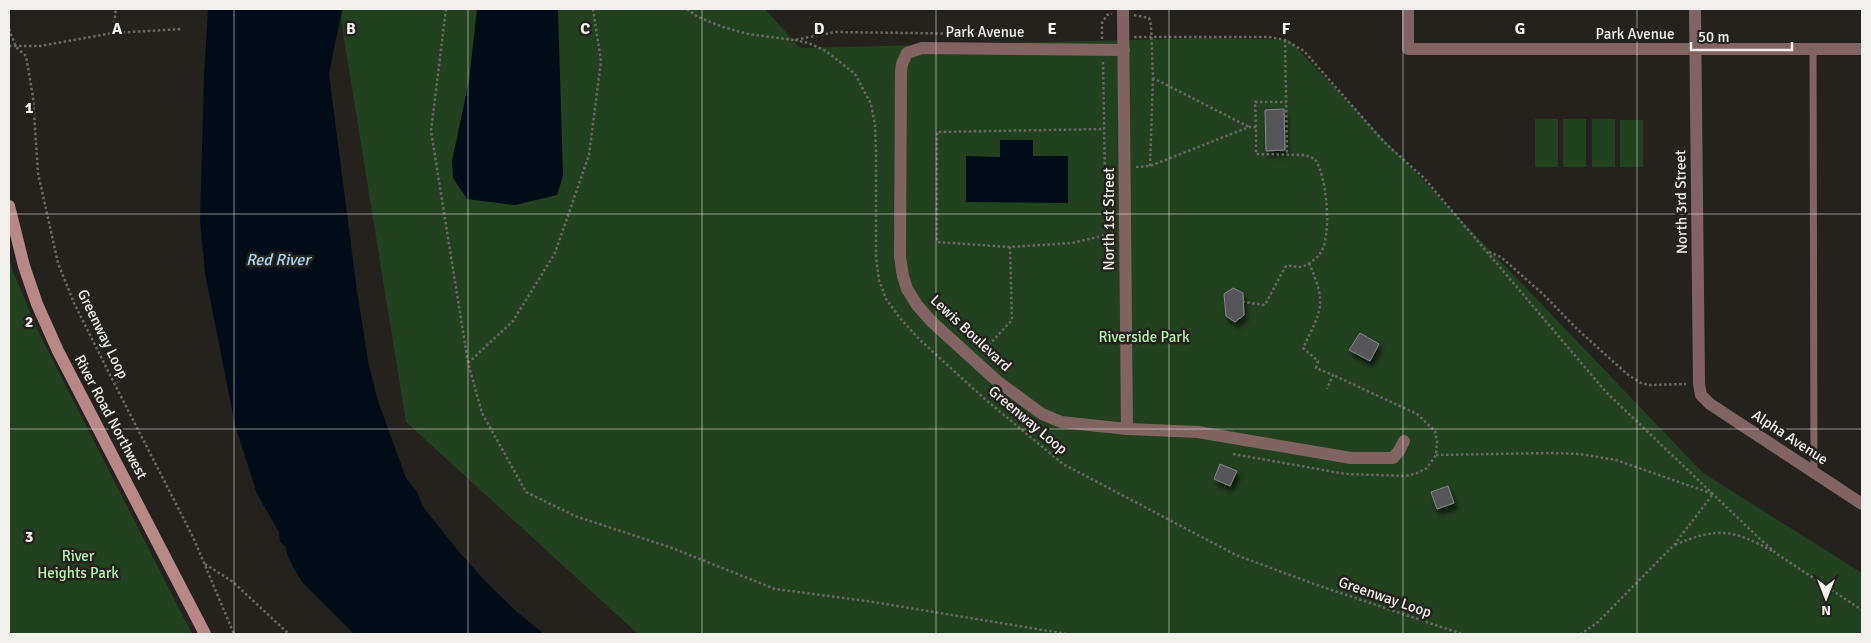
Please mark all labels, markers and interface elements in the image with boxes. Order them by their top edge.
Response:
text: A [112,19,123,39]
text: B [346,19,356,39]
text: C [580,19,590,39]
text: D [814,19,825,39]
text: E [1047,19,1057,39]
text: F [1282,19,1291,39]
text: G [1515,19,1525,39]
scale bar [1691,20,1792,52]
street label: Park Avenue [945,23,1025,41]
street label: Park Avenue [1595,25,1675,43]
text: 50 m [1698,28,1729,46]
text: 1 [25,98,34,118]
street label: North 3rd Street [1671,150,1691,254]
street label: North 1st Street [1100,168,1118,270]
water label: Red River [246,250,312,270]
street label: Greenway Loop [74,286,132,382]
street label: Lewis Boulevard [927,291,1015,375]
text: 2 [25,312,33,332]
park label: Riverside Park [1099,328,1190,346]
street label: River Road Northwest [71,352,151,482]
street label: Greenway Loop [985,382,1071,458]
street label: Alpha Avenue [1748,406,1832,468]
text: 3 [25,527,33,547]
park label: River Heights Park [37,547,119,582]
street label: Greenway Loop [1336,573,1434,621]
north arrow [1801,573,1851,623]
text: N [1821,602,1831,619]

